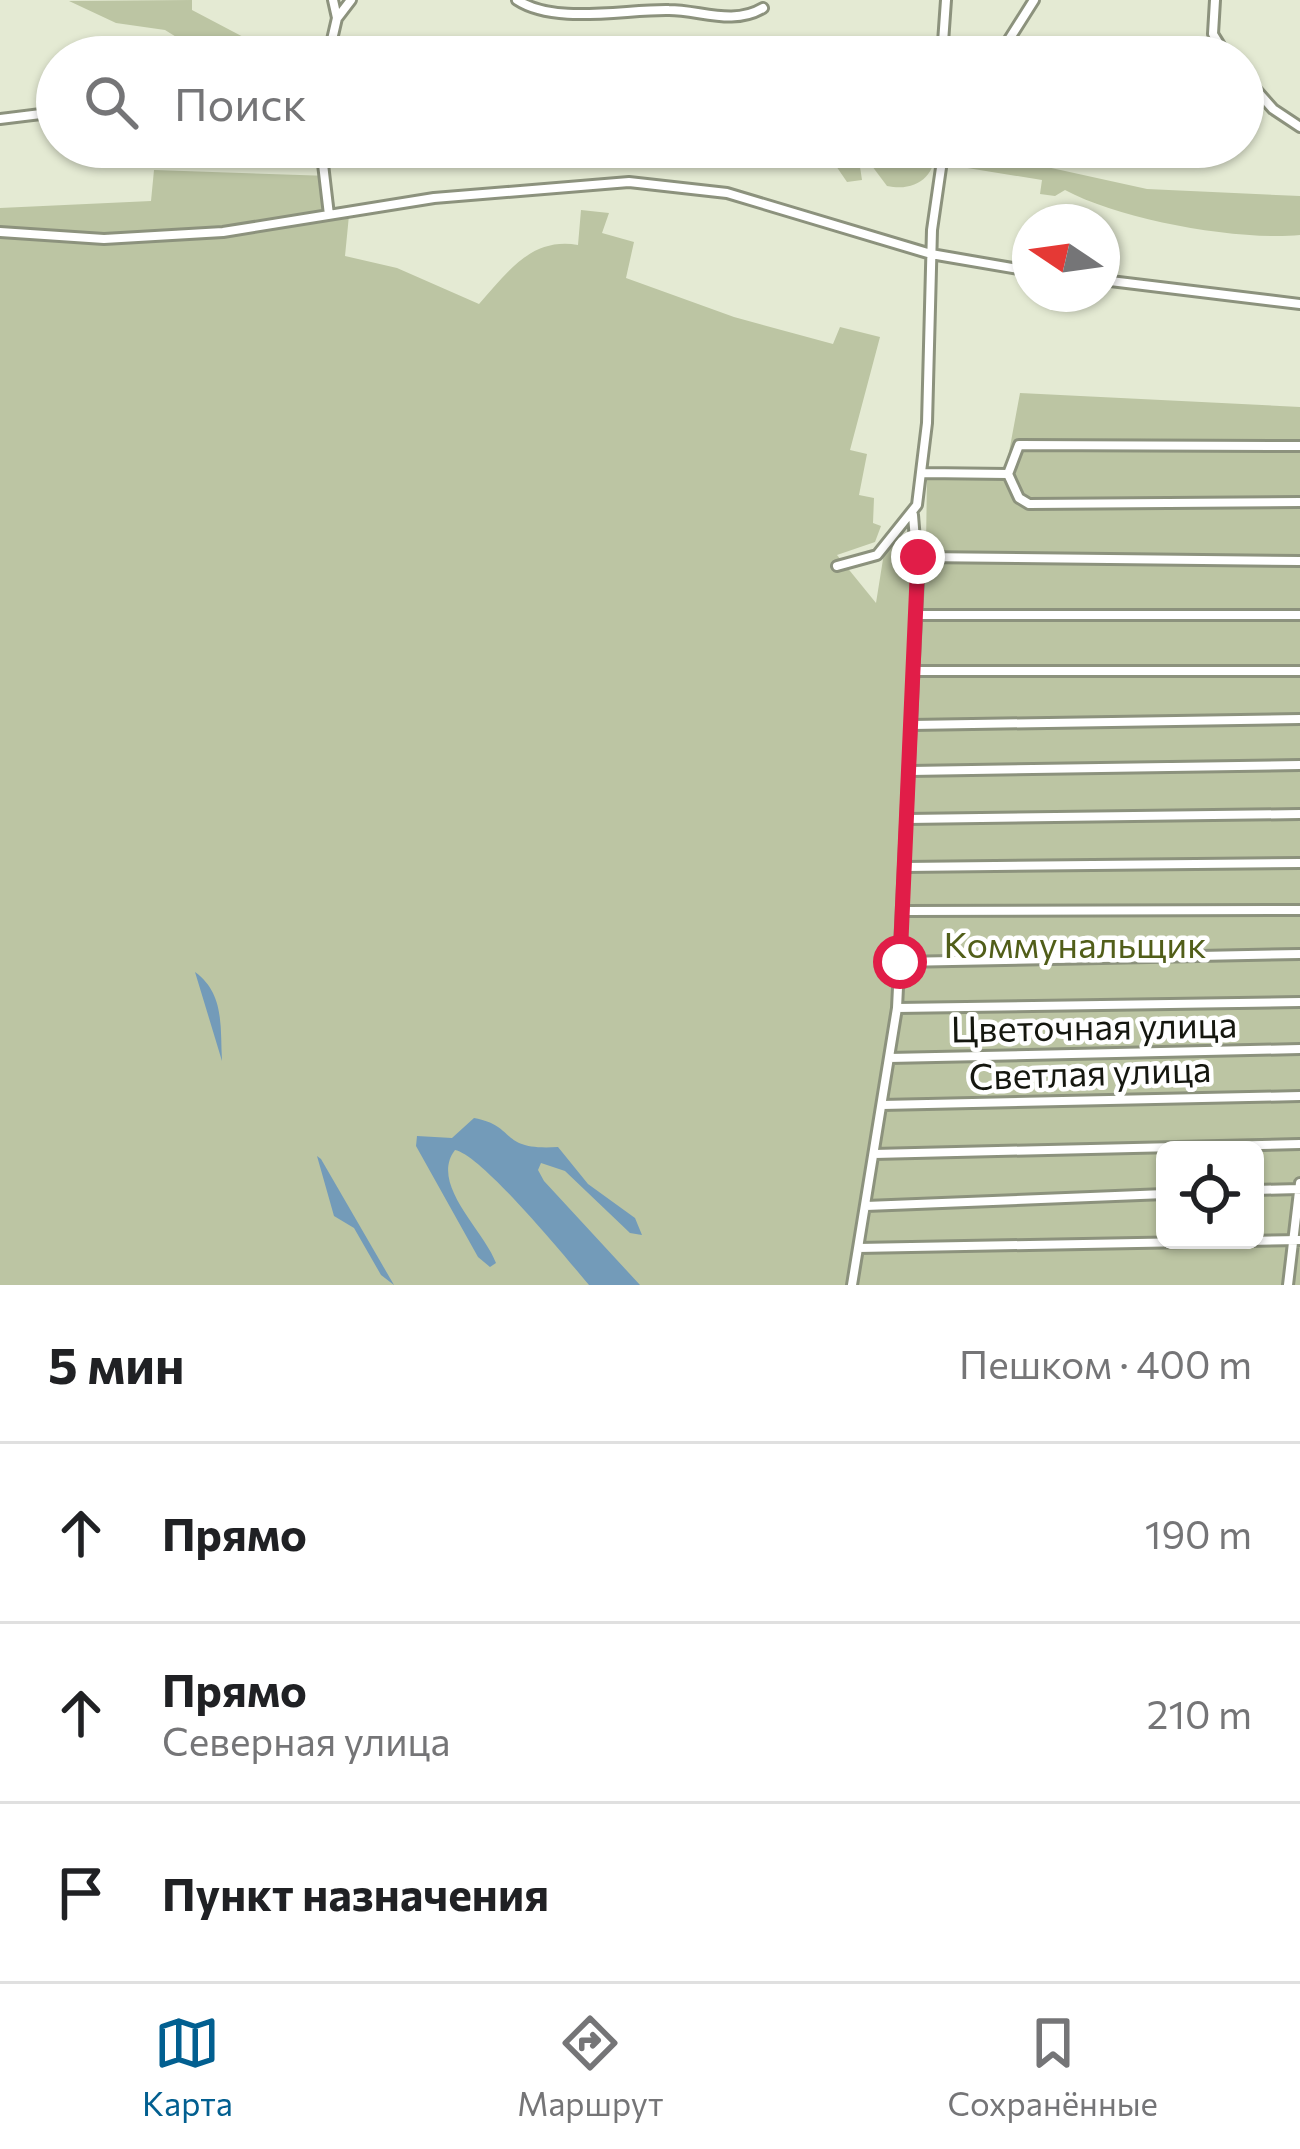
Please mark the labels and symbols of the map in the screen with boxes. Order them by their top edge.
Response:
north arrow [1012,204,1120,312]
route end [891,530,945,584]
park label: Коммунальщик [944,921,1206,965]
route start [873,935,927,989]
street label: Цветочная улица [950,1001,1238,1049]
street label: Светлая улица [968,1045,1212,1097]

